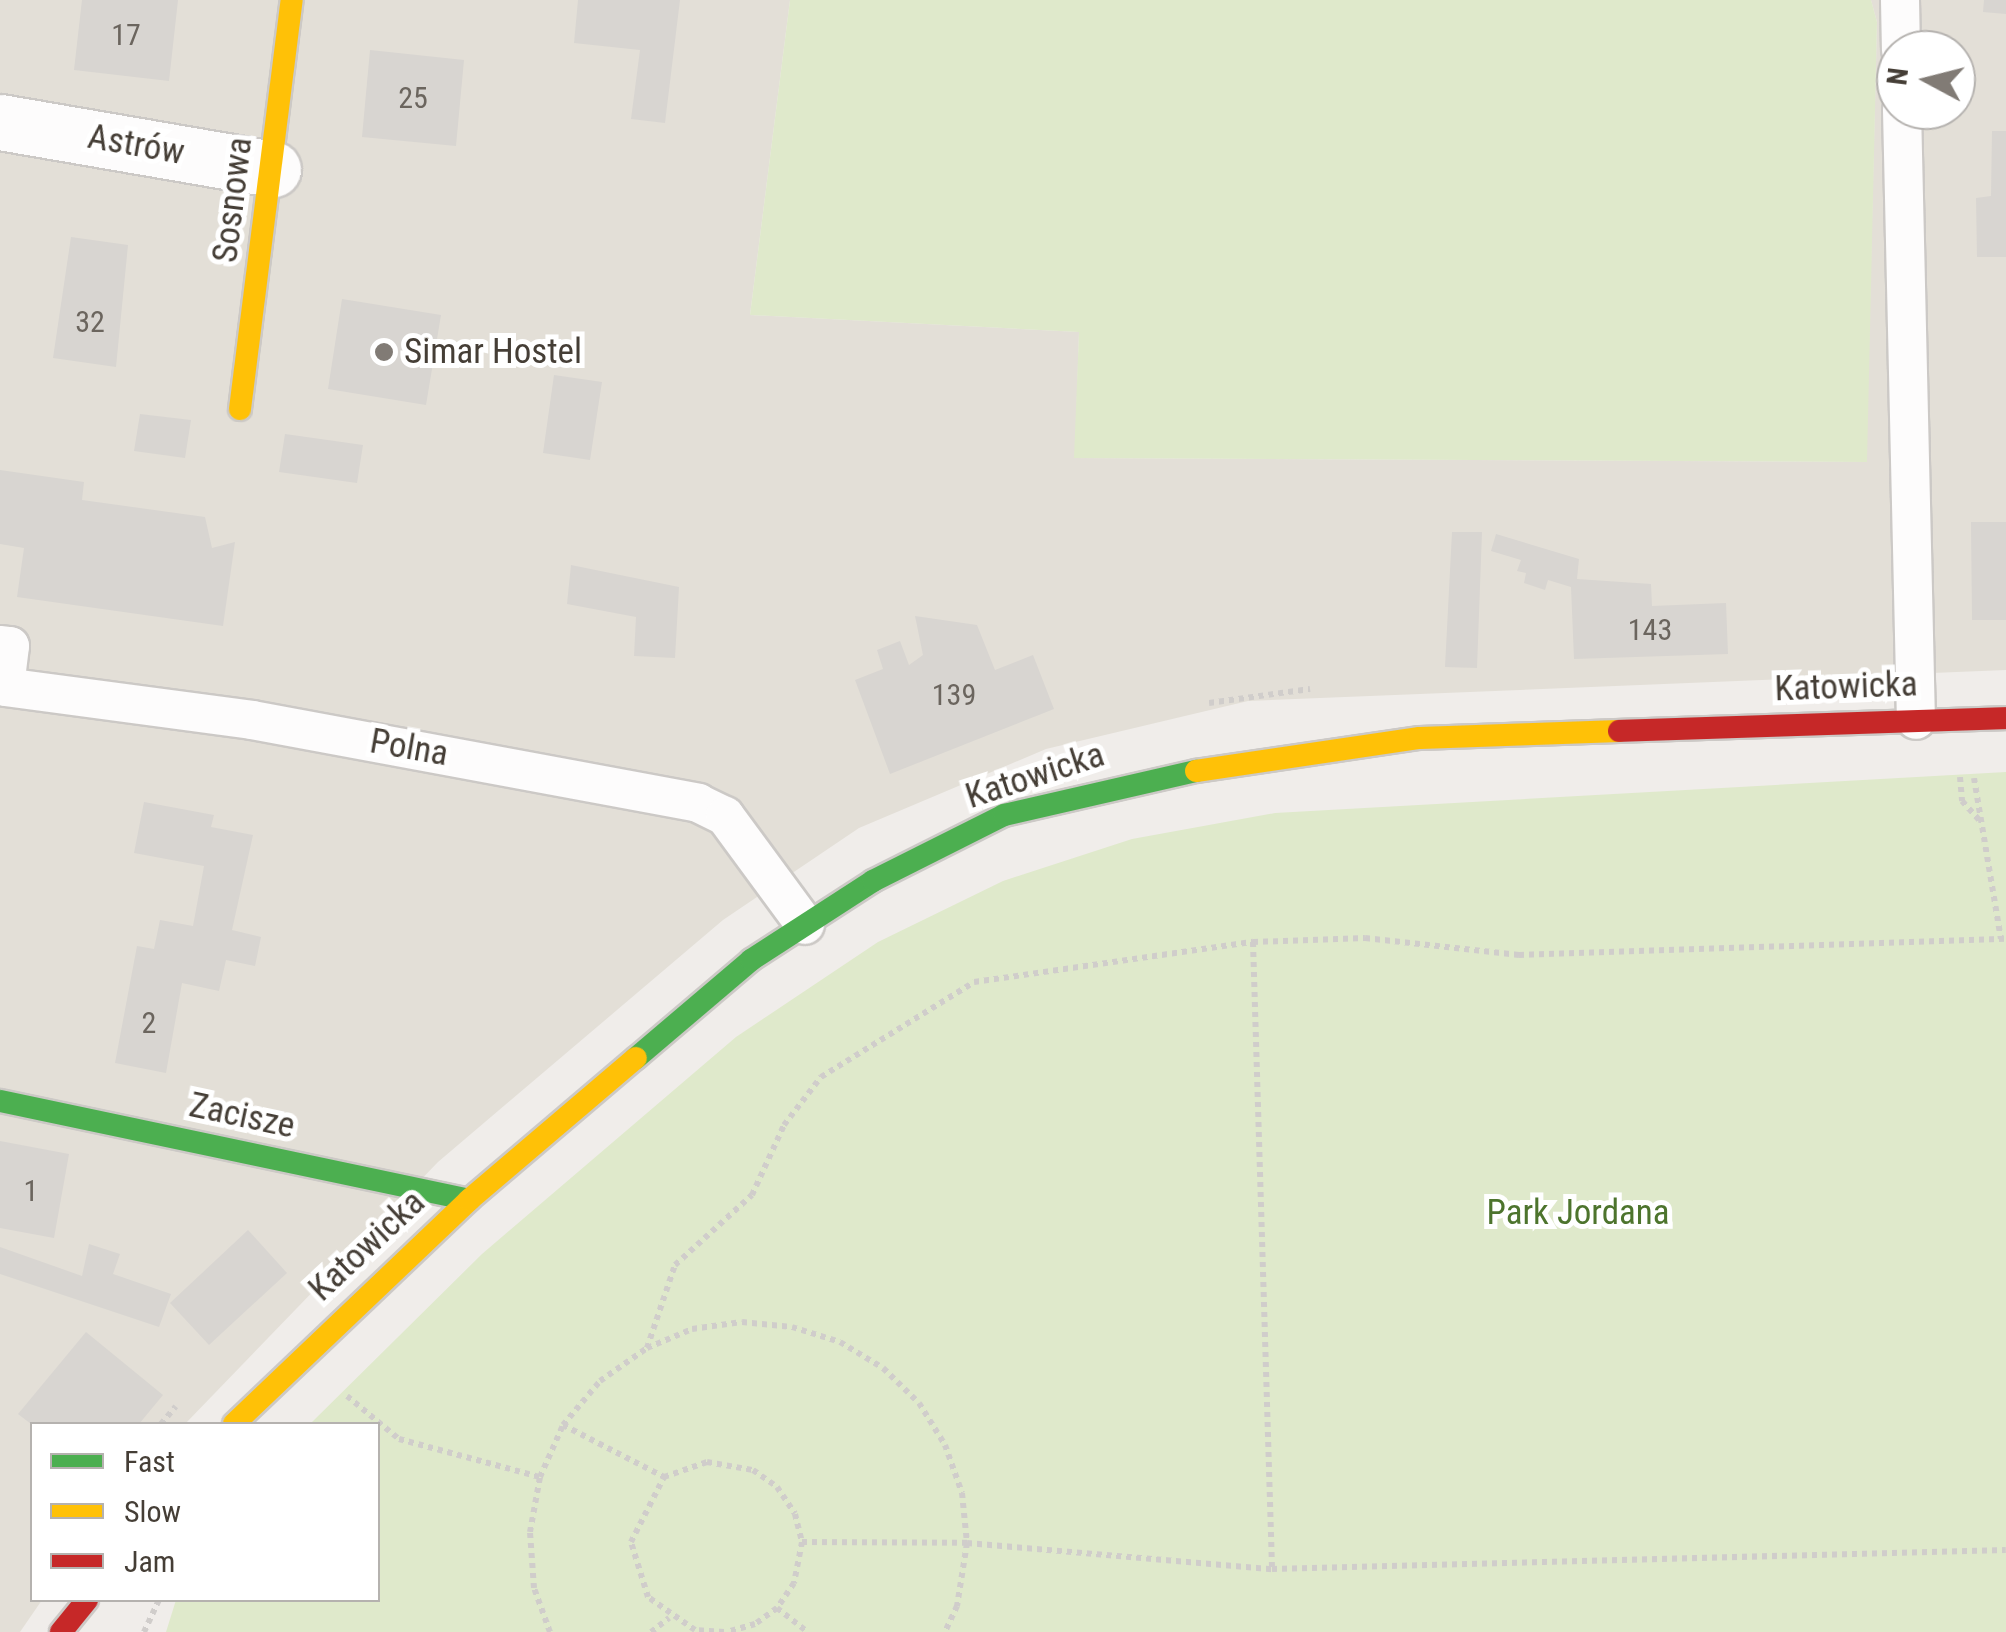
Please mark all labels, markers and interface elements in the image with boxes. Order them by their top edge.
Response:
house number: 17 [111,17,141,53]
north arrow [1876,30,1976,130]
text: N [1880,66,1915,87]
house number: 25 [398,80,428,116]
street label: Astrów [85,116,187,174]
street label: Sosnowa [204,135,262,265]
house number: 32 [75,304,105,340]
place label: Simar Hostel [404,331,582,373]
marker: Simar Hostel [373,341,395,363]
house number: 143 [1628,612,1672,648]
street label: Katowicka [1774,664,1918,710]
house number: 139 [932,677,976,713]
street label: Polna [367,721,451,775]
street label: Katowicka [961,734,1109,818]
house number: 2 [142,1005,156,1041]
street label: Zacisze [185,1084,299,1148]
house number: 1 [24,1173,38,1209]
street label: Katowicka [300,1182,434,1310]
park label: Park Jordana [1486,1192,1670,1234]
legend [30,1422,380,1602]
text: Fast [124,1444,175,1479]
text: Slow [124,1494,181,1529]
text: Jam [124,1544,175,1579]

